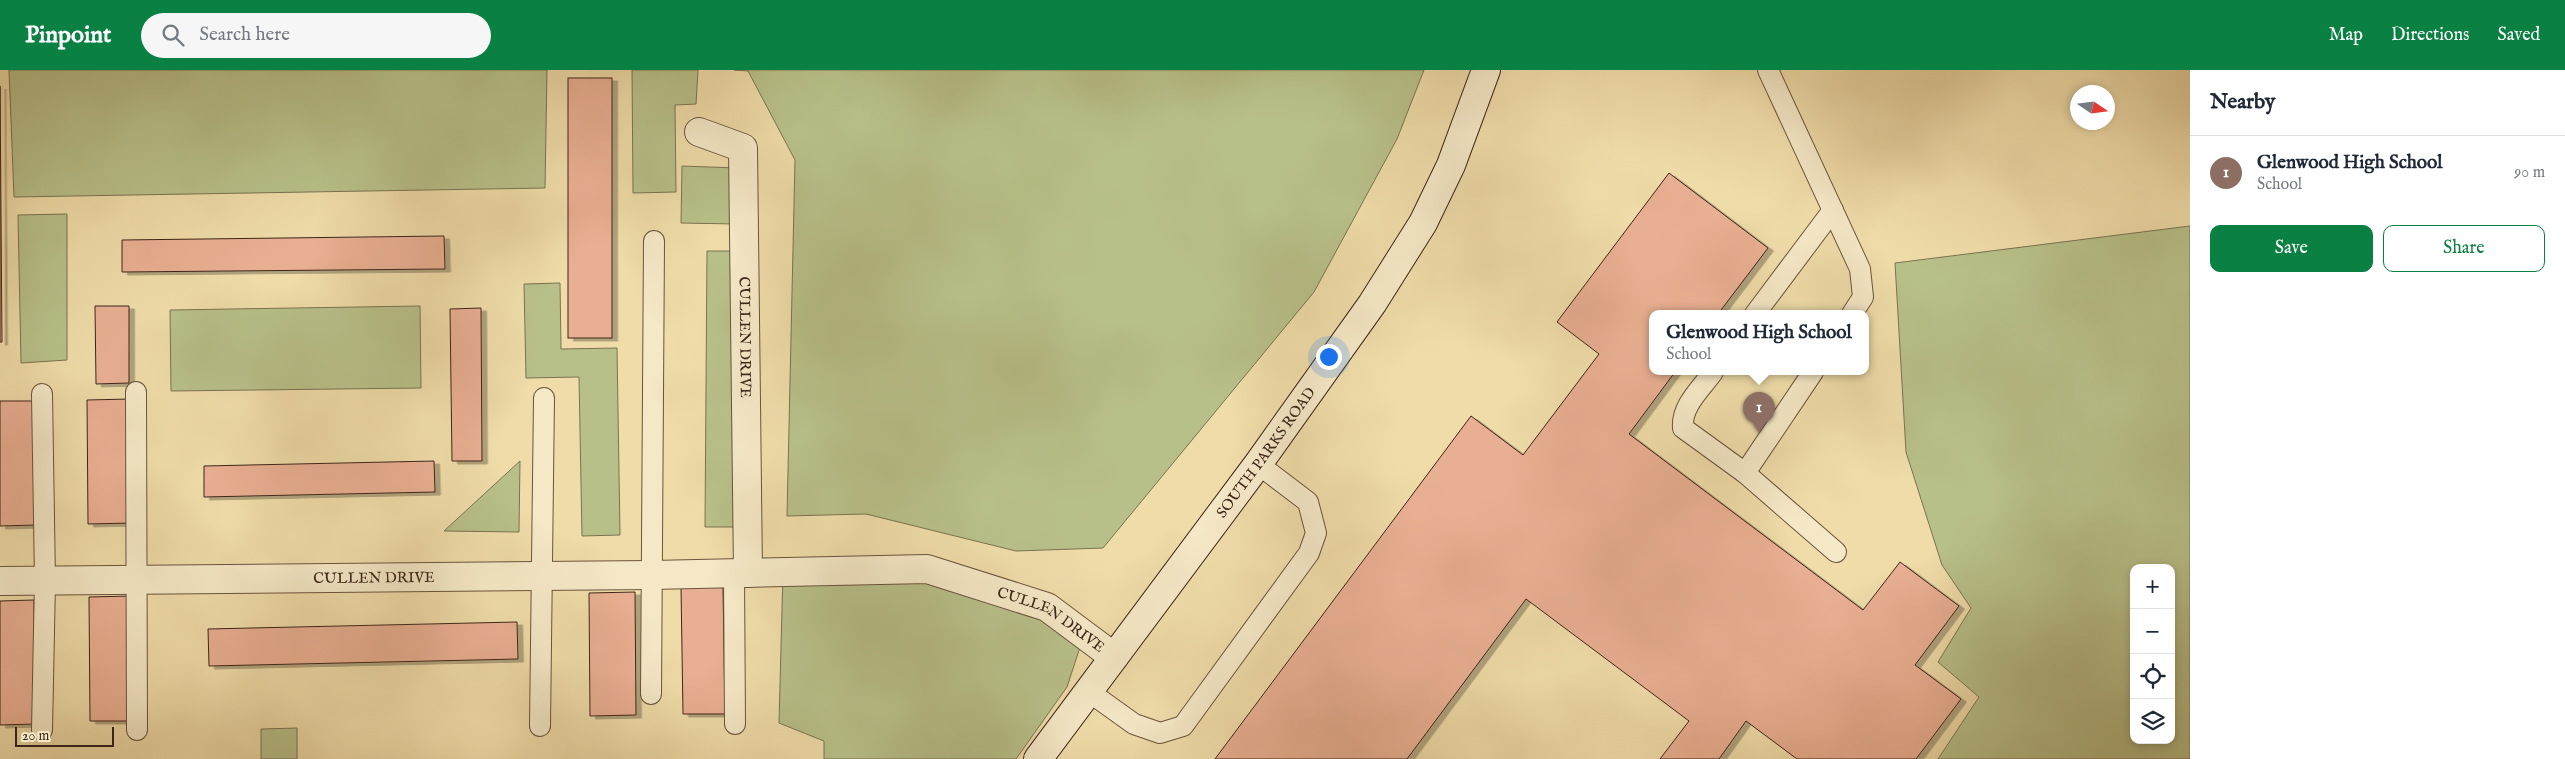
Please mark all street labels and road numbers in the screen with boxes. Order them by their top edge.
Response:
street label: CULLEN DRIVE [735,276,755,398]
street label: SOUTH PARKS ROAD [1212,383,1320,522]
street label: CULLEN DRIVE [313,568,435,588]
street label: CULLEN DRIVE [995,583,1108,657]

